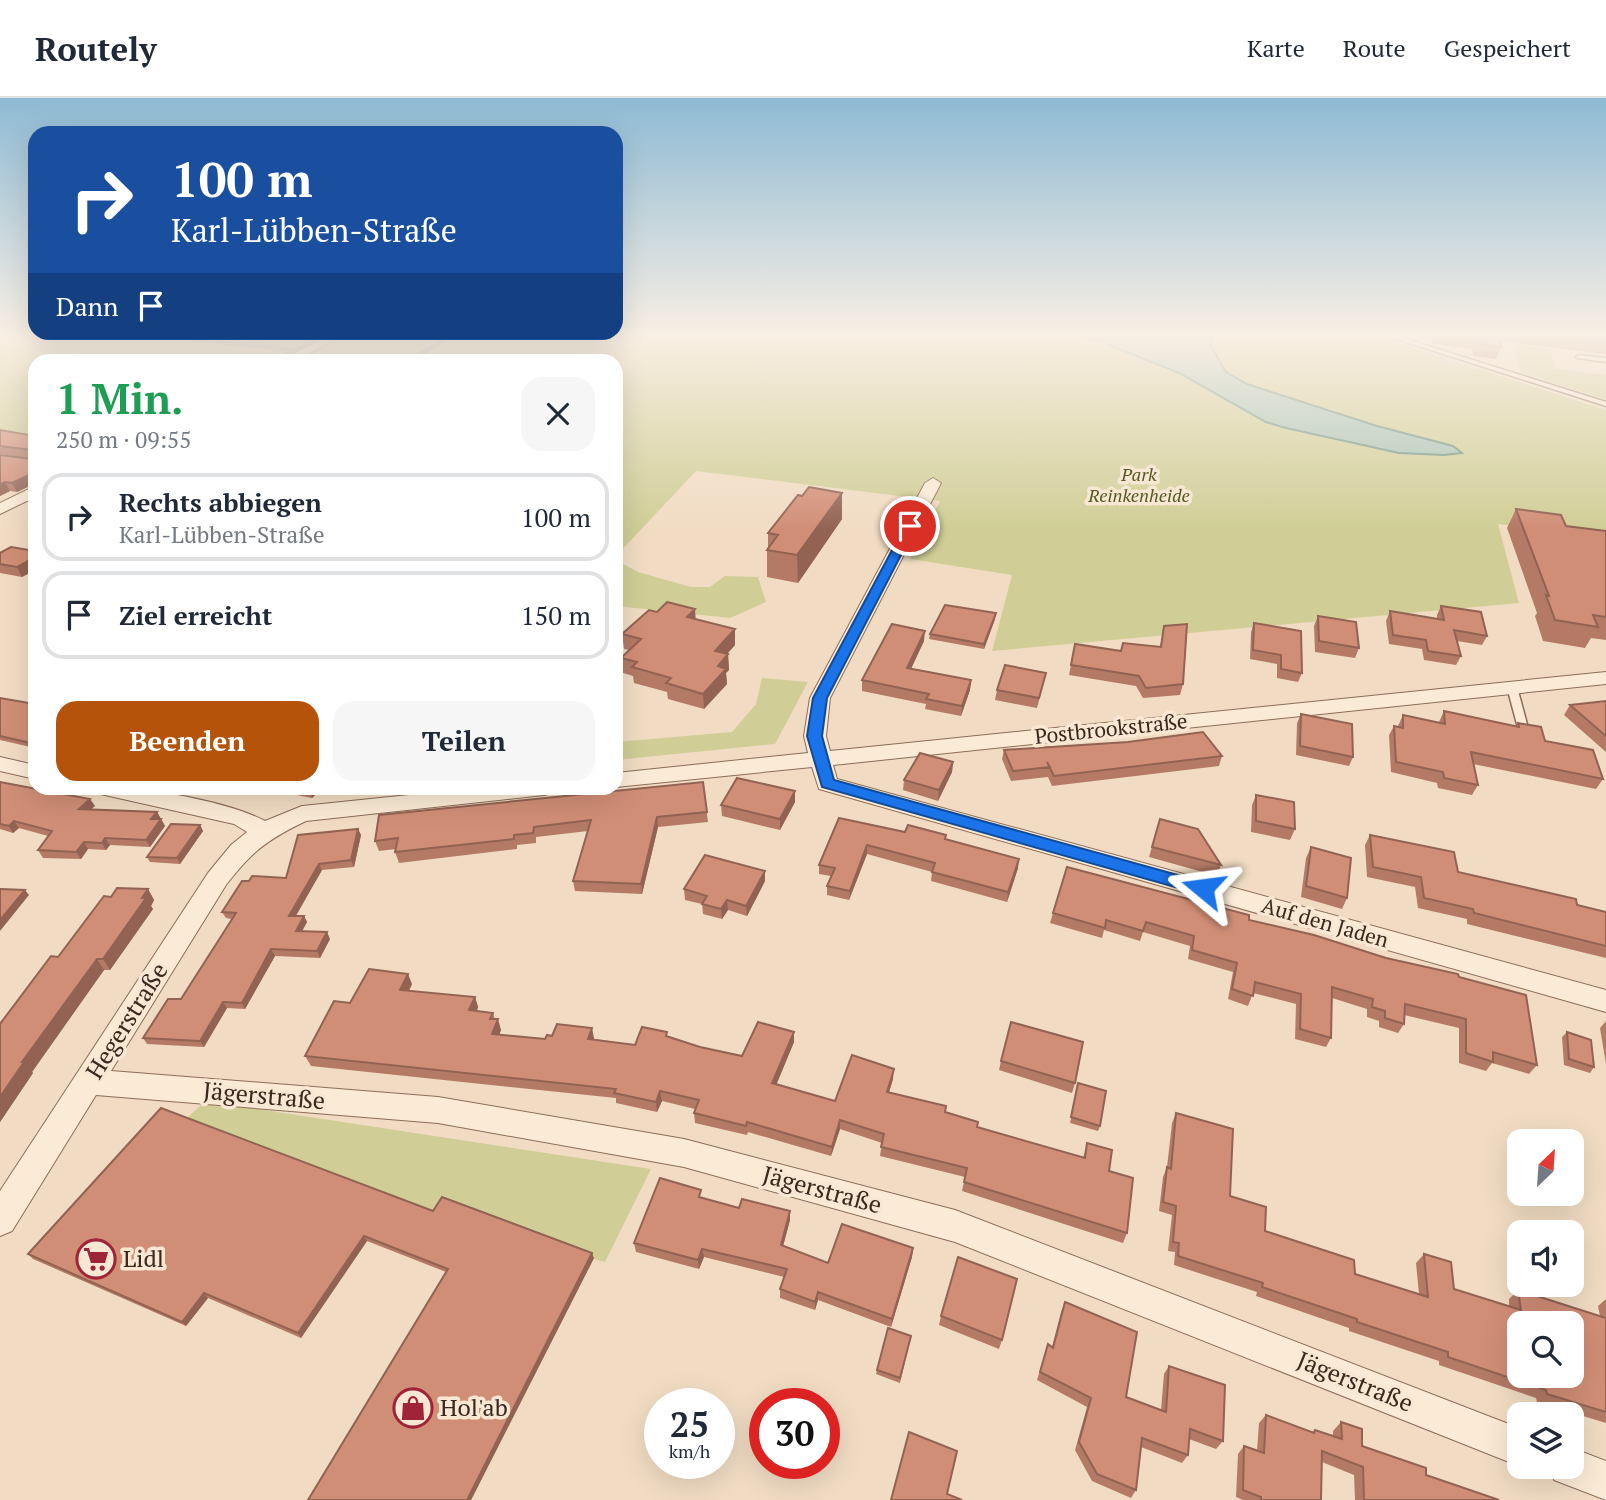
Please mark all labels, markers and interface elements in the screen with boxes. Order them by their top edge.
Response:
text: Routely [35,27,157,70]
text: Karte [1247,32,1305,64]
text: Route [1343,32,1406,64]
text: Gespeichert [1444,32,1571,64]
text: 100 m [171,146,313,211]
icon: right [56,154,147,245]
text: Karl-Lübben-Straße [171,209,457,251]
icon: arrive [132,287,170,325]
text: Dann [56,289,118,323]
text: 1 Min. [56,370,184,426]
button: close [521,377,595,451]
text: 250 m · 09:55 [56,424,191,455]
park label: Park Reinkenheide [1087,462,1190,507]
text: Rechts abbiegen [119,485,322,519]
pin [880,496,940,556]
icon: right [60,498,98,536]
text: 100 m [521,500,591,534]
icon: arrive [891,507,929,545]
text: Karl-Lübben-Straße [119,519,324,550]
icon: arrive [60,596,98,634]
text: Ziel erreicht [119,598,272,632]
text: 150 m [521,598,591,632]
button: Beenden [56,701,319,781]
button: Teilen [333,701,595,781]
street label: Postbrookstraße [1033,706,1189,750]
position arrow [1166,851,1240,925]
street label: Auf den Jaden [1258,891,1393,954]
street label: Hegerstraße [78,956,175,1085]
street label: Jägerstraße [202,1074,326,1116]
north arrow [1507,1129,1584,1206]
map controls [1507,1129,1584,1479]
street label: Jägerstraße [759,1158,885,1220]
button: sound [1507,1220,1584,1297]
supermarket icon: Lidl [75,1238,117,1280]
place label: Lidl [123,1242,164,1274]
button: search [1507,1311,1584,1388]
street label: Jägerstraße [1293,1343,1418,1419]
shop icon: Hol'ab [392,1387,434,1429]
speed limit sign: 30 [749,1388,840,1479]
place label: Hol'ab [440,1391,508,1423]
text: 25 [670,1401,709,1447]
button: layers [1507,1402,1584,1479]
text: km/h [669,1439,710,1463]

